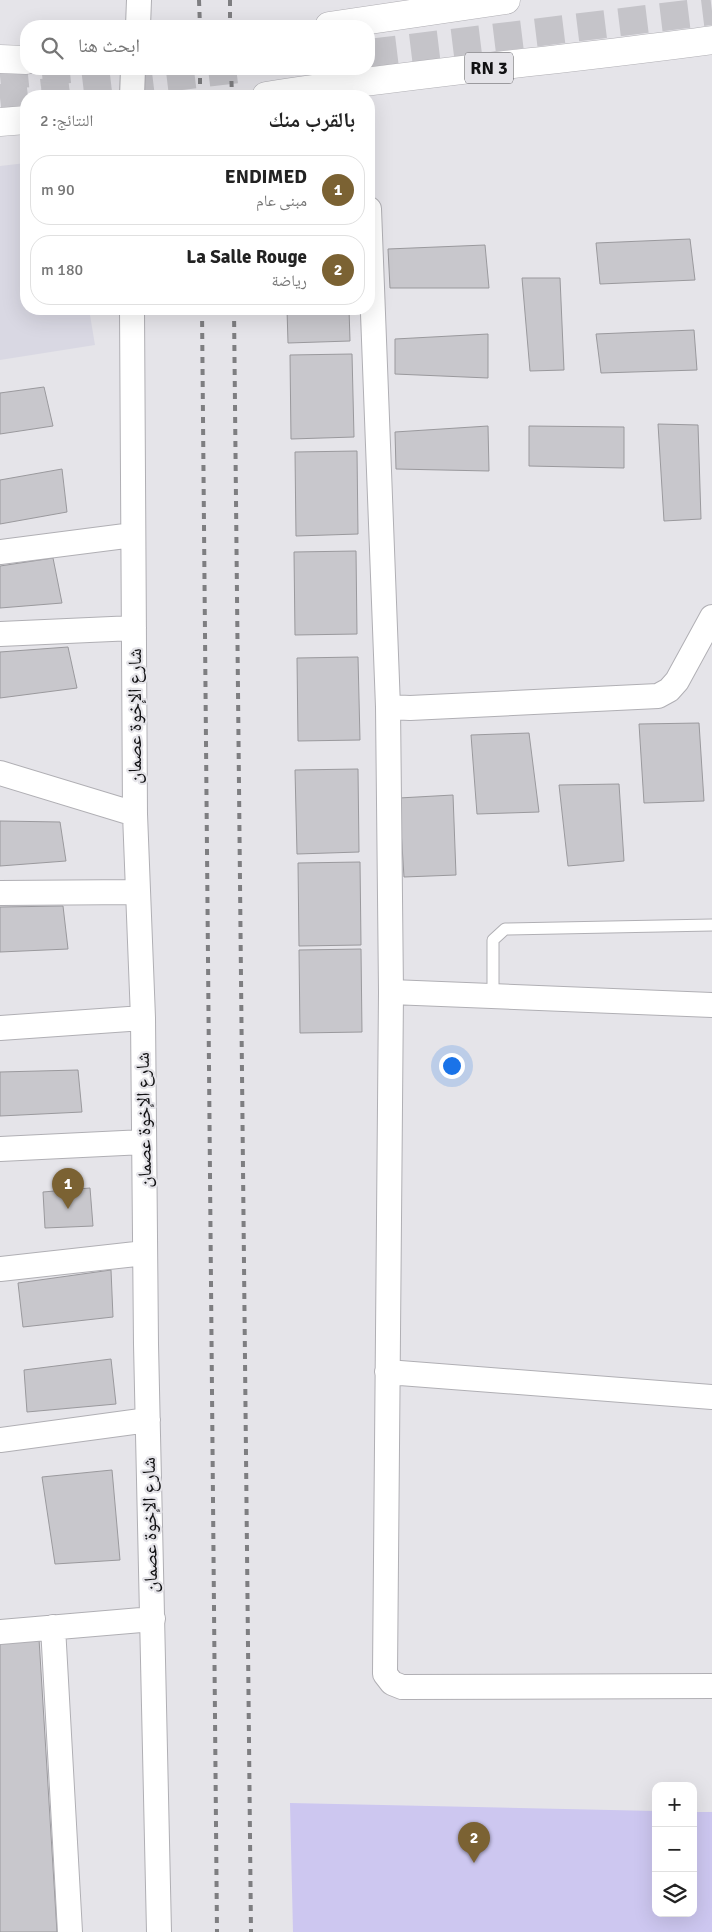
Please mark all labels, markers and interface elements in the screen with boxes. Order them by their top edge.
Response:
search box [20,20,375,75]
icon: search [38,34,66,62]
text: ابحث هنا [78,34,140,58]
road number: RN 3 [465,52,513,84]
text: بالقرب منك [268,107,355,133]
text: النتائج: 2 [40,111,93,131]
text: ENDIMED [225,165,307,189]
text: 90 m [41,180,75,200]
text: 1 [334,180,342,200]
text: مبنى عام [256,191,307,211]
text: La Salle Rouge [186,245,307,269]
text: 180 m [41,260,83,280]
text: 2 [334,260,342,280]
text: رياضة [271,271,307,291]
street label: شارع الإخوة عصمان [123,648,147,784]
street label: شارع الإخوة عصمان [131,1052,157,1188]
your location [439,1053,465,1079]
pin: 1 [52,1168,84,1209]
street label: شارع الإخوة عصمان [137,1457,163,1593]
map controls [652,1782,697,1917]
button: + [652,1782,697,1827]
pin: 2 [458,1822,490,1863]
button: − [652,1827,697,1872]
button: layers [652,1872,697,1917]

